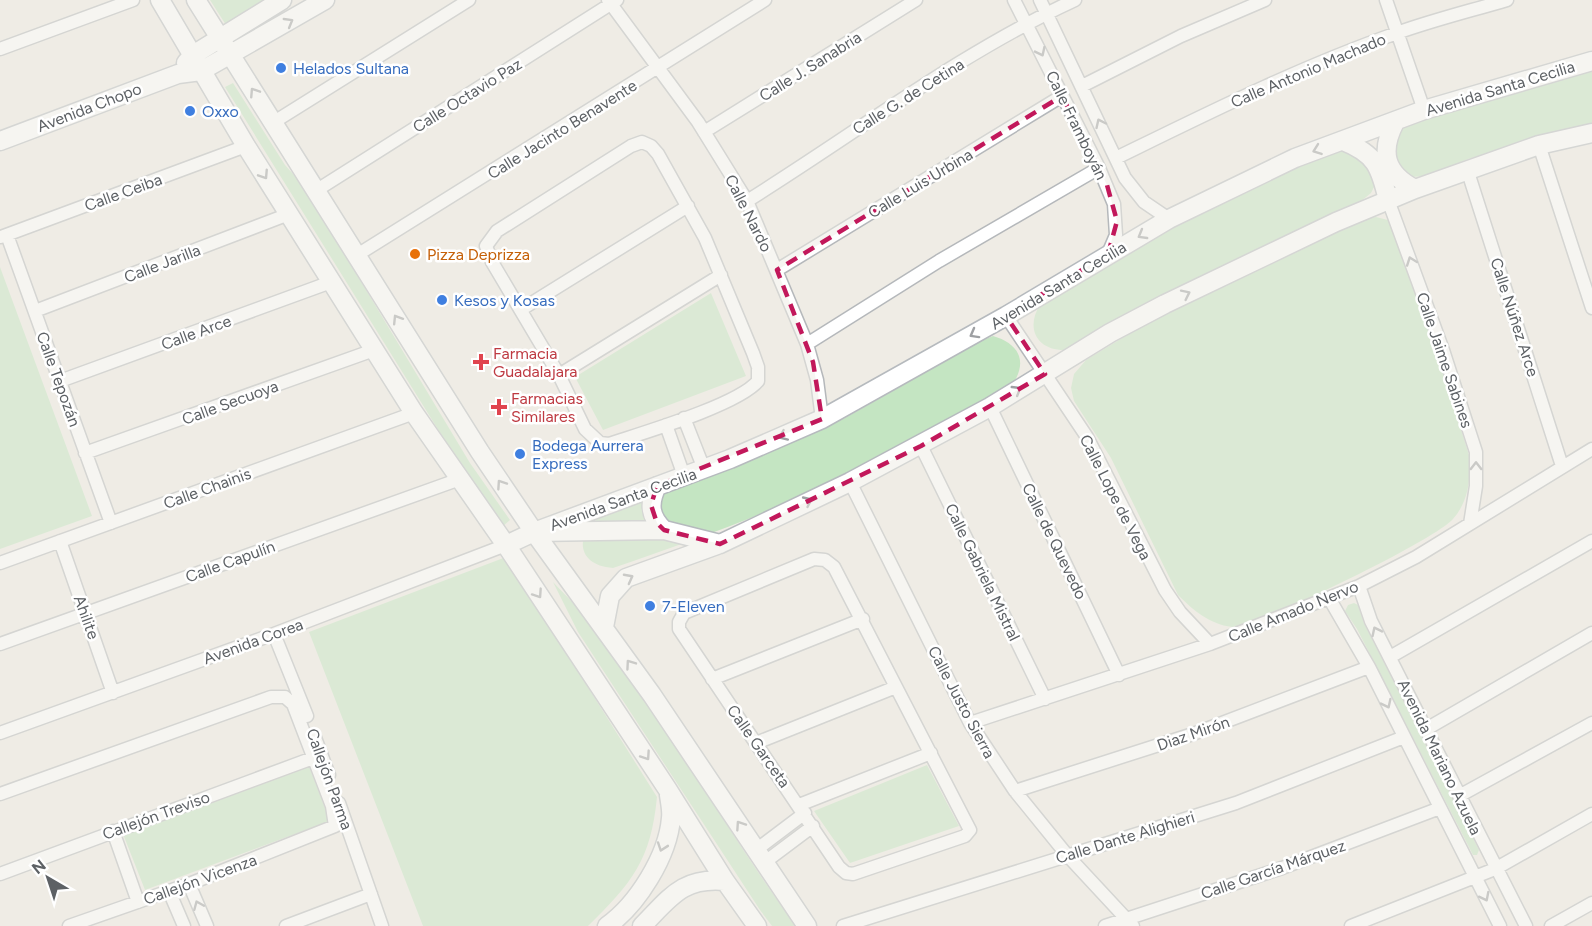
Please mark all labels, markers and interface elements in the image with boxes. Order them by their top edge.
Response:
one-way arrow [283,18,293,29]
street label: Calle J. Sanabria [756,27,865,105]
street label: Calle Antonio Machado [1228,29,1389,112]
one-way arrow [1033,46,1045,57]
street label: Calle Octavio Paz [409,54,525,137]
street label: Calle G. de Cetina [849,54,968,138]
street label: Avenida Santa Cecilia [1423,57,1577,120]
place label: Helados Sultana [293,59,409,78]
marker: Helados Sultana [274,61,288,75]
street label: Calle Framboyán [1042,68,1111,183]
street label: Calle Jacinto Benavente [484,76,641,183]
street label: Avenida Chopo [34,79,144,136]
one-way arrow [250,88,261,99]
place label: Oxxo [202,102,239,121]
marker: Oxxo [183,104,197,118]
one-way arrow [1095,119,1107,130]
one-way arrow [1312,143,1323,156]
street label: Calle Luis Urbina [864,145,976,222]
one-way arrow [257,169,269,179]
street label: Calle Ceiba [82,170,164,215]
street label: Calle Nardo [721,171,776,255]
one-way arrow [1137,228,1148,239]
street label: Avenida Santa Cecilia [987,237,1129,333]
street label: Calle Jarilla [121,240,203,287]
place label: Pizza Deprizza [427,245,530,264]
marker: Pizza Deprizza [408,247,422,261]
street label: Calle Núñez Arce [1486,255,1543,379]
one-way arrow [1405,256,1418,267]
one-way arrow [1180,289,1191,301]
street label: Calle Jaime Sabines [1412,290,1477,430]
place label: Kesos y Kosas [454,291,555,310]
marker: Kesos y Kosas [435,293,449,307]
street label: Calle Arce [159,311,234,354]
one-way arrow [392,315,404,325]
one-way arrow [970,327,980,339]
street label: Calle Tepozán [33,329,85,429]
place label: Farmacia Guadalajara [493,344,578,381]
marker: Farmacia Guadalajara [474,355,488,369]
street label: Calle Secuoya [179,376,281,429]
one-way arrow [1011,386,1021,398]
place label: Farmacias Similares [511,389,583,426]
marker: Farmacias Similares [492,400,506,414]
one-way arrow [779,428,790,440]
street label: Calle Lope de Vega [1076,431,1155,563]
place label: Bodega Aurrera Express [532,436,644,473]
marker: Bodega Aurrera Express [513,447,527,461]
one-way arrow [1470,462,1482,471]
street label: Calle Chainis [161,464,254,513]
street label: Avenida Santa Cecilia [547,464,699,535]
one-way arrow [497,479,508,490]
street label: Calle de Quevedo [1018,480,1091,602]
one-way arrow [801,497,812,509]
street label: Calle Gabriela Mistral [941,500,1024,644]
street label: Calle Capulín [183,537,277,586]
one-way arrow [623,574,633,585]
street label: Calle Amado Nervo [1225,577,1361,646]
one-way arrow [531,587,542,598]
street label: Ahilite [70,593,103,642]
place label: 7-Eleven [662,597,725,616]
marker: 7-Eleven [643,599,657,613]
street label: Avenida Corea [201,615,306,668]
one-way arrow [1372,626,1384,637]
street label: Calle Justo Sierra [924,643,999,762]
one-way arrow [626,659,637,670]
street label: Avenida Mariano Azuela [1394,676,1486,838]
one-way arrow [1380,698,1392,709]
street label: Calle Garceta [723,701,794,791]
street label: Diaz Mirón [1154,712,1232,755]
street label: Callejón Parma [302,726,357,832]
one-way arrow [639,749,650,760]
street label: Callejón Treviso [100,787,212,844]
street label: Calle Dante Alighieri [1053,807,1197,868]
one-way arrow [736,821,747,832]
street label: Calle García Márquez [1198,836,1348,903]
one-way arrow [657,841,670,852]
north arrow [18,848,78,908]
street label: Callejón Vicenza [141,850,259,909]
text: N [28,855,50,878]
one-way arrow [1478,890,1489,901]
one-way arrow [193,900,205,911]

